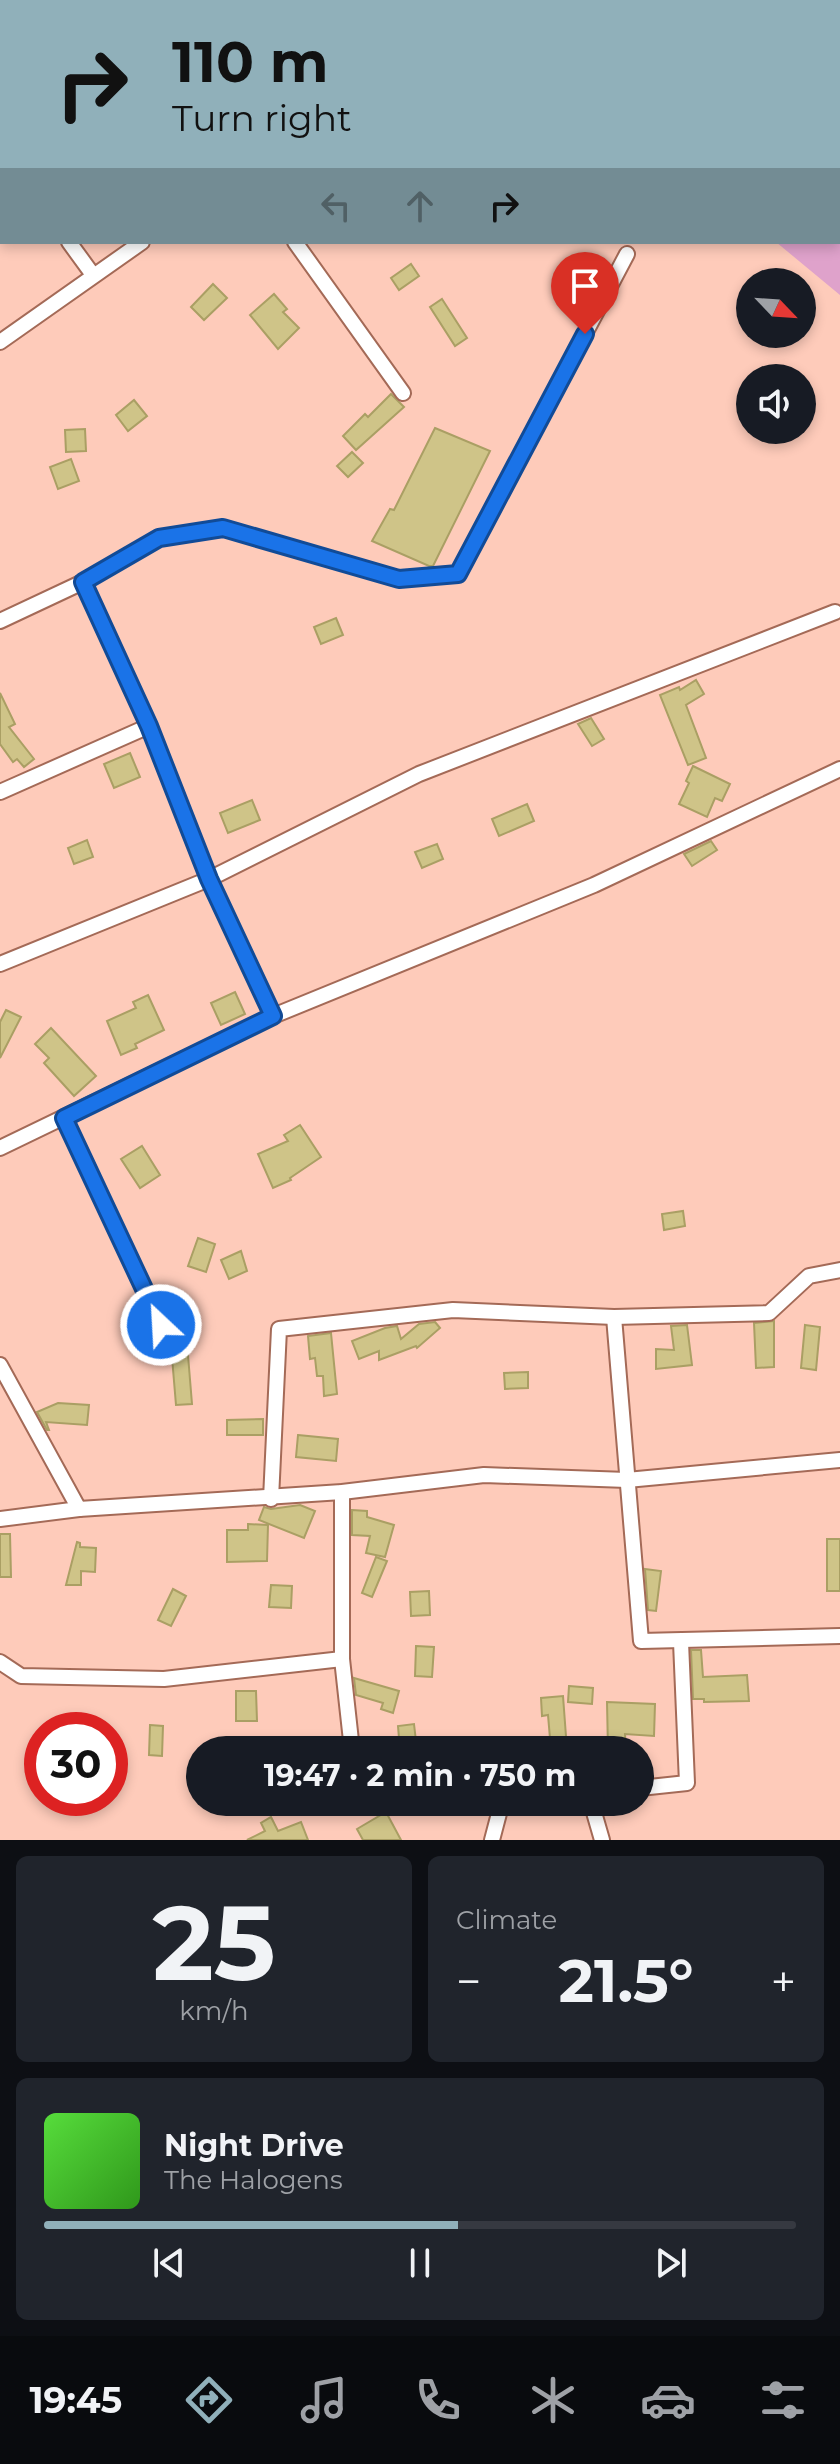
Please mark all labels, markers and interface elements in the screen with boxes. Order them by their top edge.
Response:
text: 110 m [172,28,329,96]
icon: right [40,32,144,136]
text: Turn right [172,96,352,140]
icon: left [314,184,358,228]
icon: ahead [398,184,442,228]
icon: right [482,184,526,228]
pin [551,252,619,334]
icon: arrive [563,264,607,308]
north arrow [736,268,816,348]
map controls [736,268,816,444]
button: sound [736,364,816,444]
position arrow [119,1283,203,1367]
speed limit sign: 30 [24,1712,128,1816]
text: 19:47 · 2 min · 750 m [264,1757,576,1794]
text: 25 [152,1879,276,2006]
text: Climate [456,1904,557,1936]
text: 21.5° [558,1944,694,2017]
text: − [456,1954,481,2008]
text: + [771,1954,796,2008]
text: km/h [179,1995,249,2027]
text: Night Drive [164,2127,344,2164]
text: The Halogens [164,2164,343,2196]
icon: previous [147,2241,191,2285]
icon: pause [398,2241,442,2285]
icon: next [649,2241,693,2285]
icon: directions [181,2372,237,2428]
icon: music [296,2372,352,2428]
icon: phone [410,2372,466,2428]
icon: climate [525,2372,581,2428]
icon: car [640,2372,696,2428]
icon: filters [755,2372,811,2428]
text: 19:45 [29,2378,122,2422]

